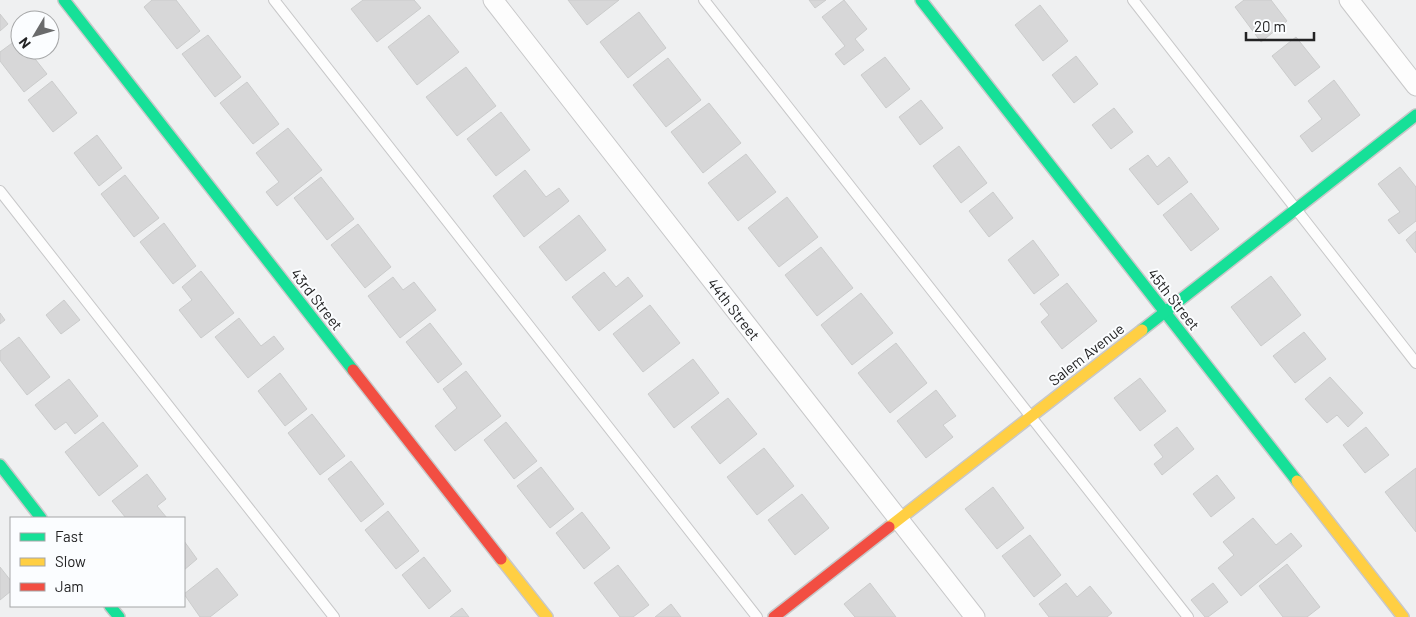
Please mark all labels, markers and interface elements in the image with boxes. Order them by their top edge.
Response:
north arrow [10,10,60,60]
scale bar [1246,10,1314,42]
text: 20 m [1254,17,1286,35]
text: N [15,34,34,52]
street label: 43rd Street [287,264,347,334]
street label: 45th Street [1144,265,1204,333]
street label: 44th Street [704,274,764,344]
street label: Salem Avenue [1045,319,1127,389]
legend [10,517,185,607]
text: Fast [55,527,83,545]
text: Slow [55,552,86,570]
text: Jam [55,577,84,595]

